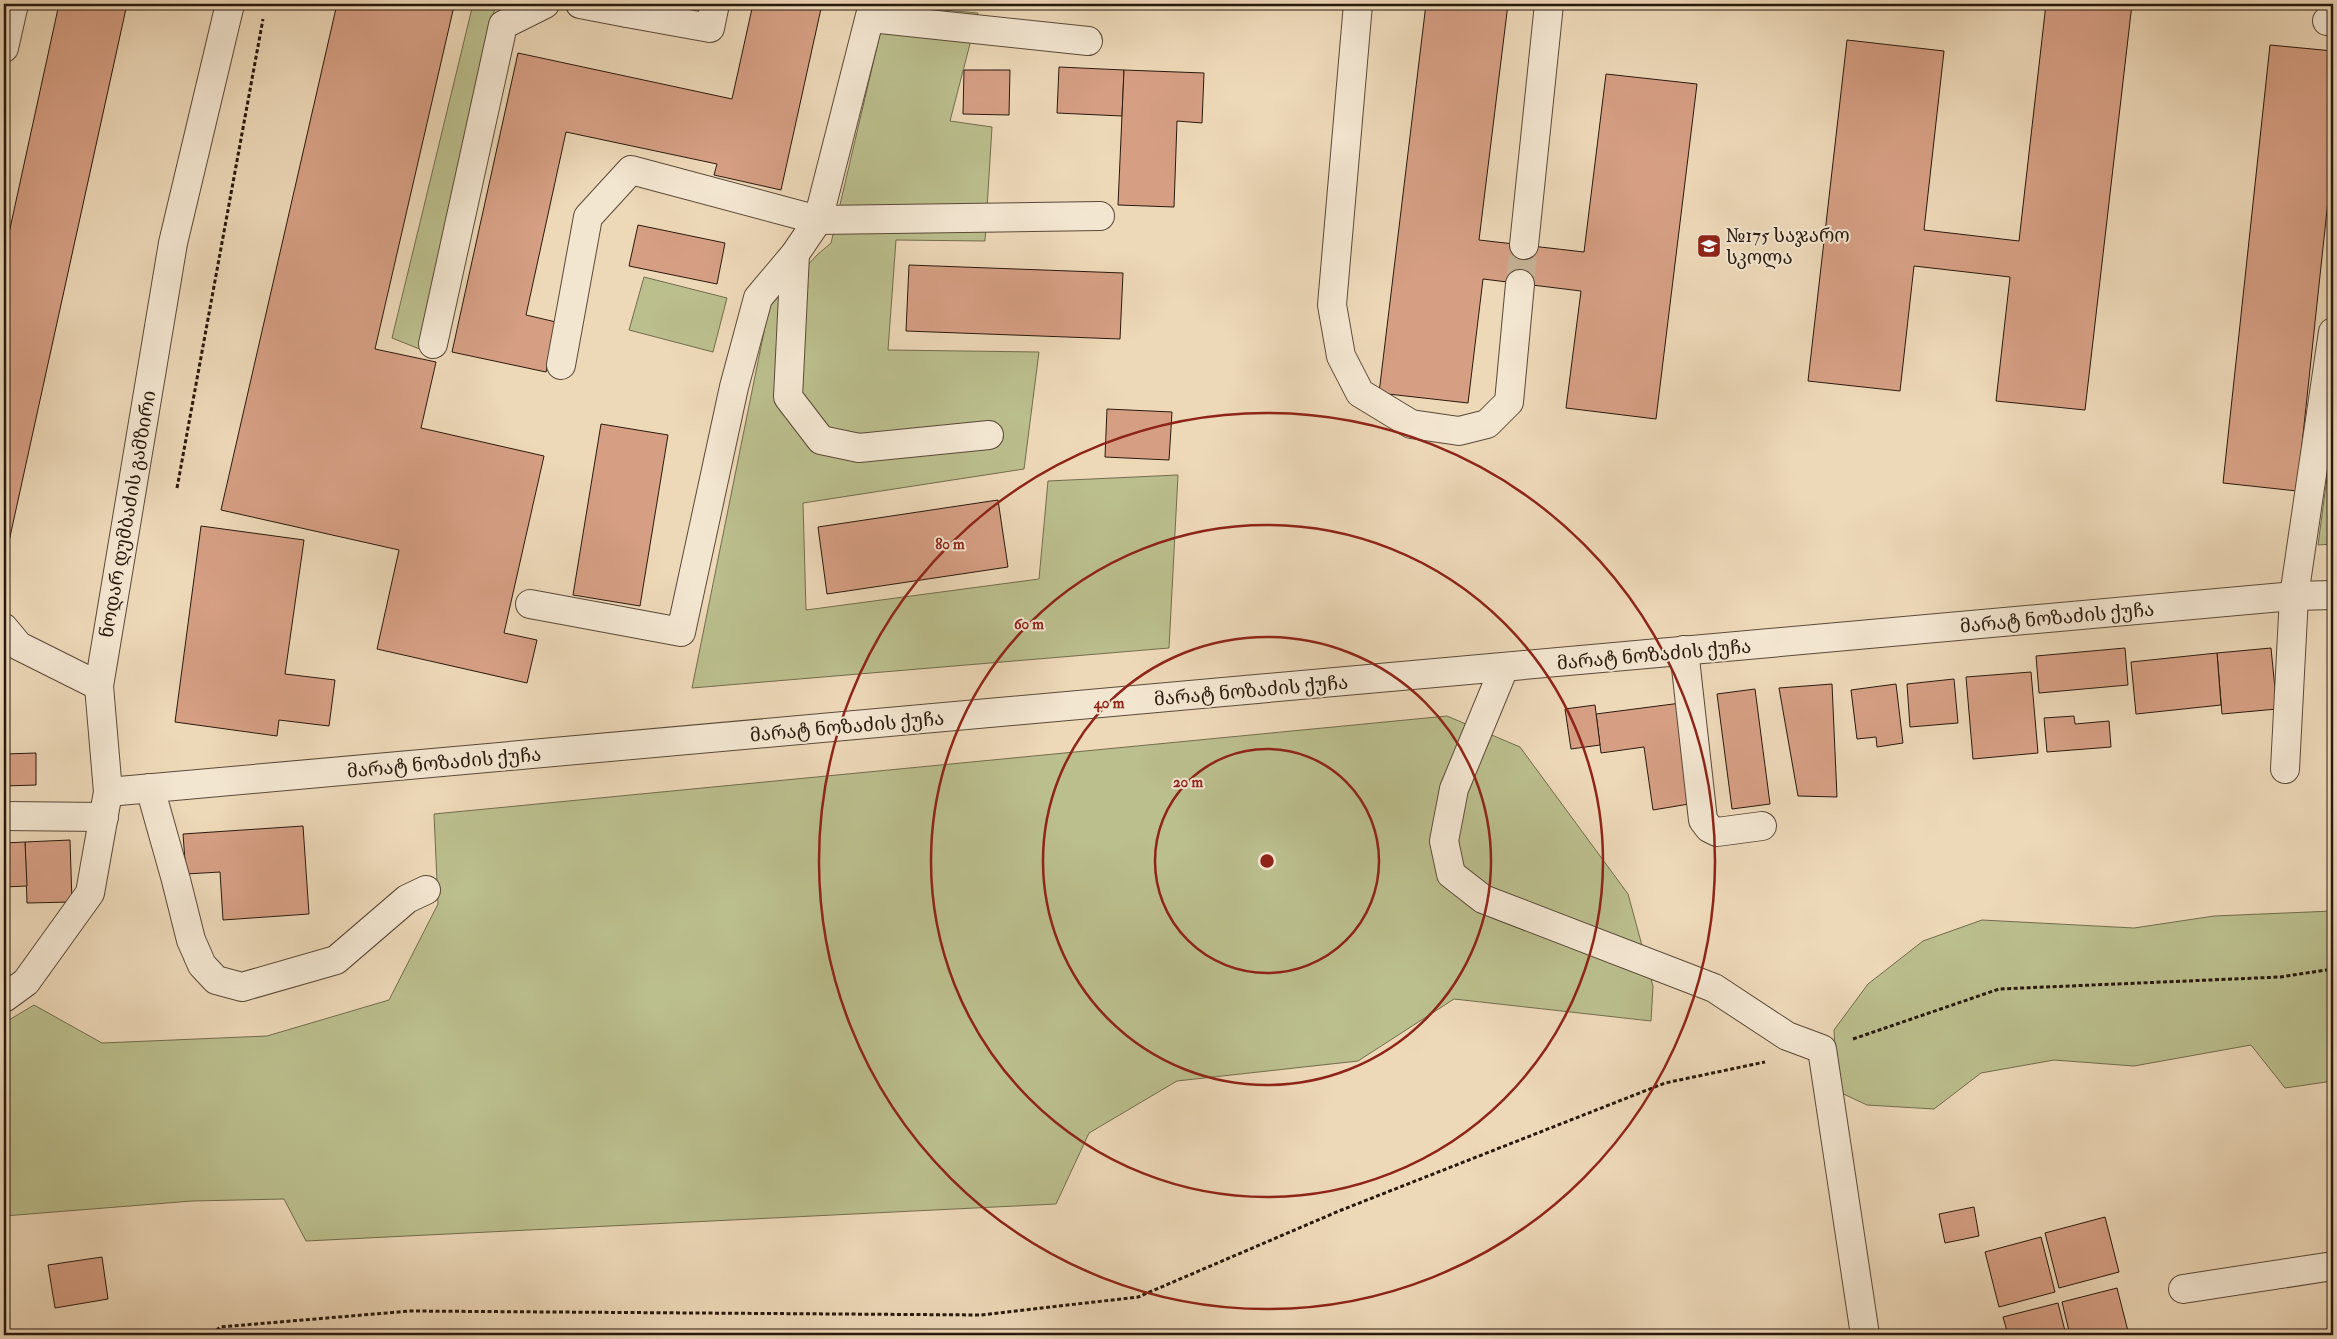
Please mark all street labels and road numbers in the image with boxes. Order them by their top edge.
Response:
street label: ნოდარ დუმბაძის გამზირი [94,389,162,640]
street label: მარატ ნოზაძის ქუჩა [1959,598,2155,638]
street label: მარატ ნოზაძის ქუჩა [1556,635,1752,675]
street label: მარატ ნოზაძის ქუჩა [1153,671,1349,711]
street label: მარატ ნოზაძის ქუჩა [749,707,945,747]
street label: მარატ ნოზაძის ქუჩა [346,743,542,783]

